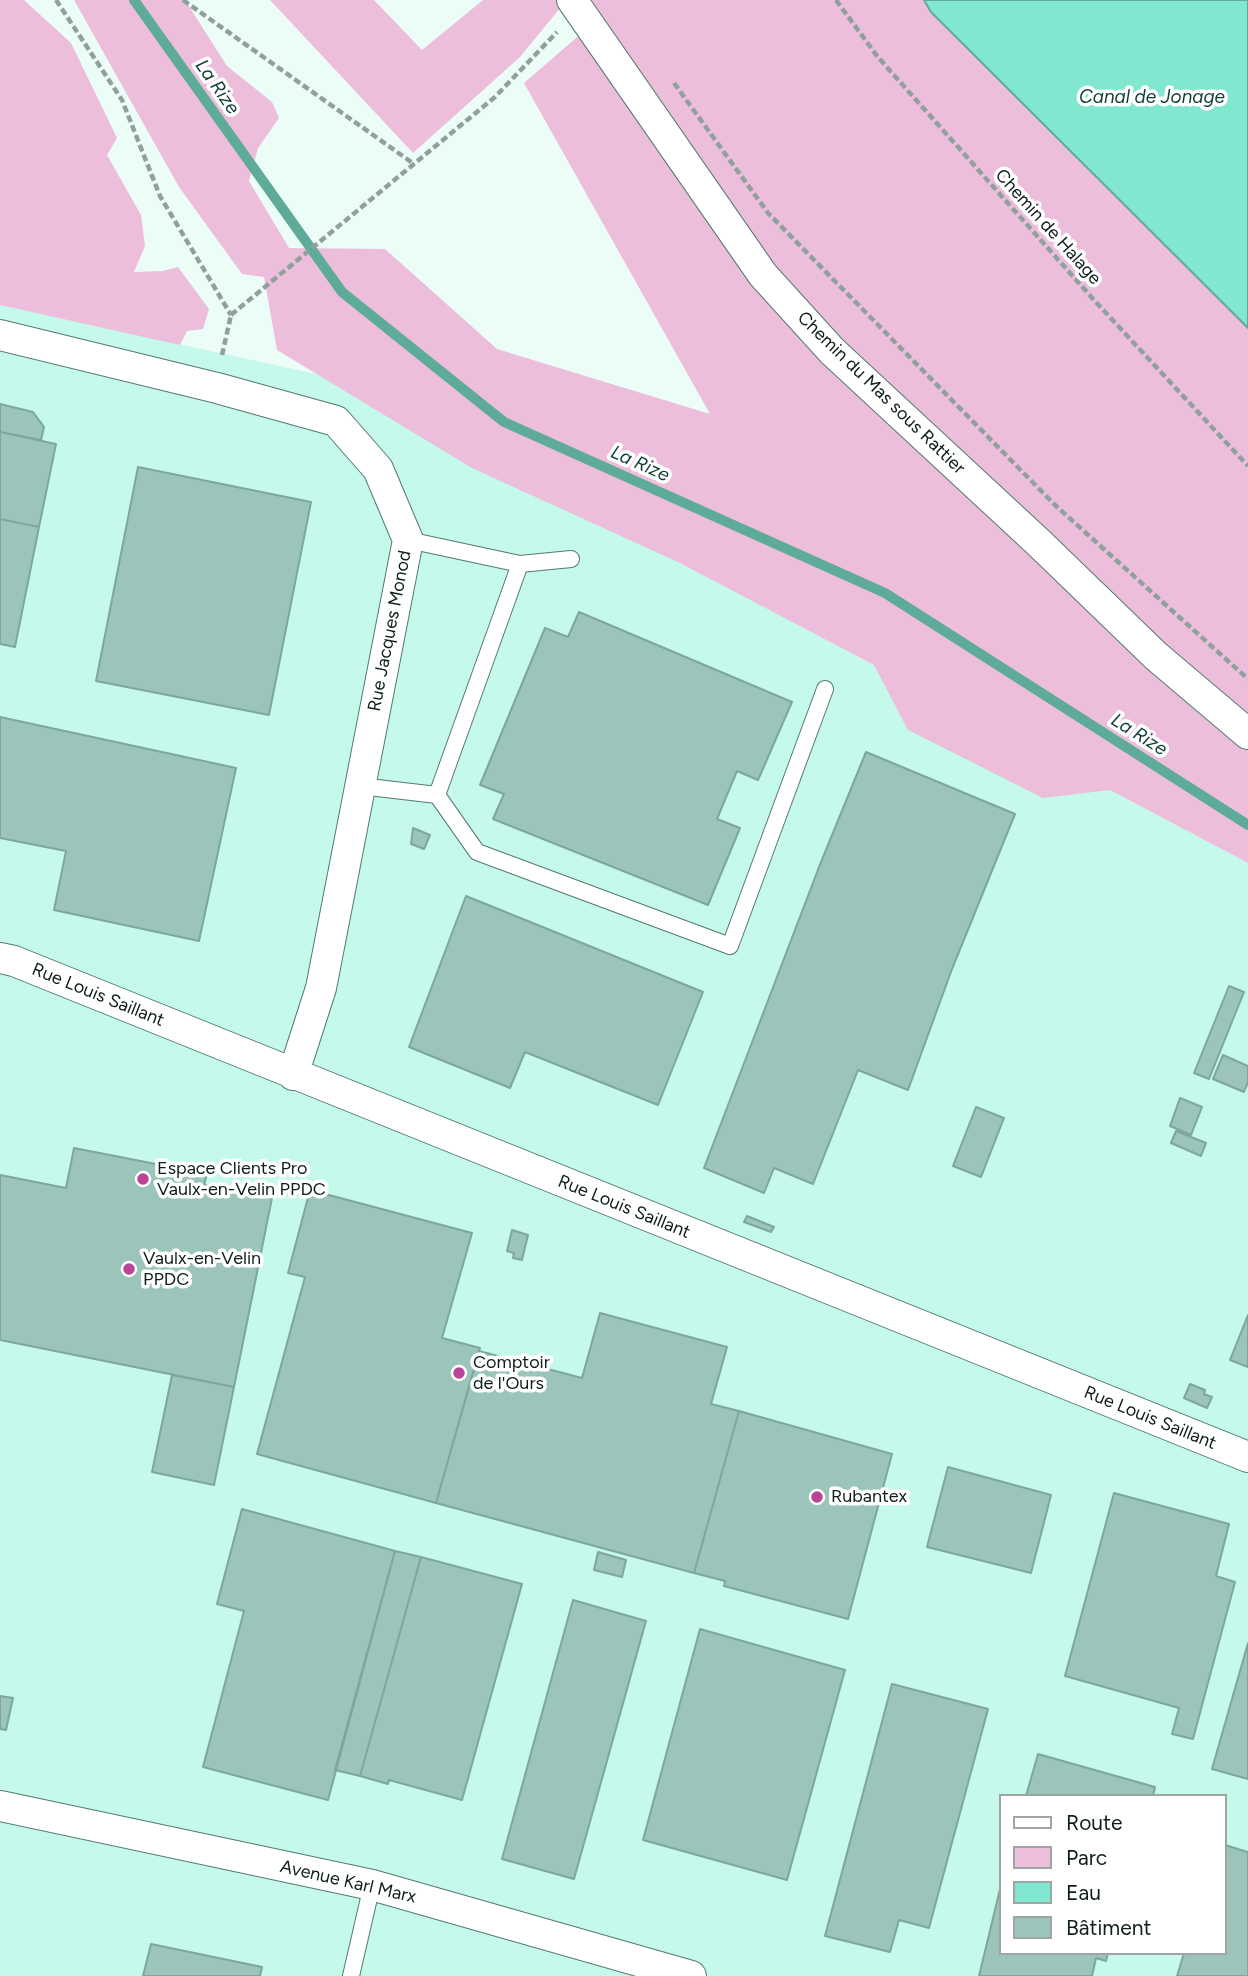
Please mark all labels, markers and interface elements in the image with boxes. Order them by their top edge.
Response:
water label: La Rize [190,55,244,119]
water label: Canal de Jonage [1079,86,1225,108]
street label: Chemin de Halage [990,165,1106,289]
street label: Chemin du Mas sous Rattier [793,307,969,479]
water label: La Rize [607,441,673,487]
street label: Rue Jacques Monod [364,549,416,713]
water label: La Rize [1107,709,1171,761]
street label: Rue Louis Saillant [29,959,167,1031]
place label: Espace Clients Pro Vaulx-en-Velin PPDC [157,1158,326,1200]
marker: Espace Clients Pro Vaulx-en-Velin PPDC [135,1171,151,1187]
street label: Rue Louis Saillant [555,1171,693,1243]
place label: Vaulx-en-Velin PPDC [143,1248,261,1290]
marker: Vaulx-en-Velin PPDC [121,1261,137,1277]
place label: Comptoir de l'Ours [473,1352,550,1394]
marker: Comptoir de l'Ours [451,1365,467,1381]
street label: Rue Louis Saillant [1081,1382,1219,1454]
place label: Rubantex [831,1486,907,1508]
marker: Rubantex [809,1489,825,1505]
legend [1000,1794,1227,1955]
text: Route [1066,1810,1122,1835]
text: Parc [1066,1845,1107,1870]
street label: Avenue Karl Marx [278,1856,418,1908]
text: Eau [1066,1880,1101,1905]
text: Bâtiment [1066,1915,1151,1940]

